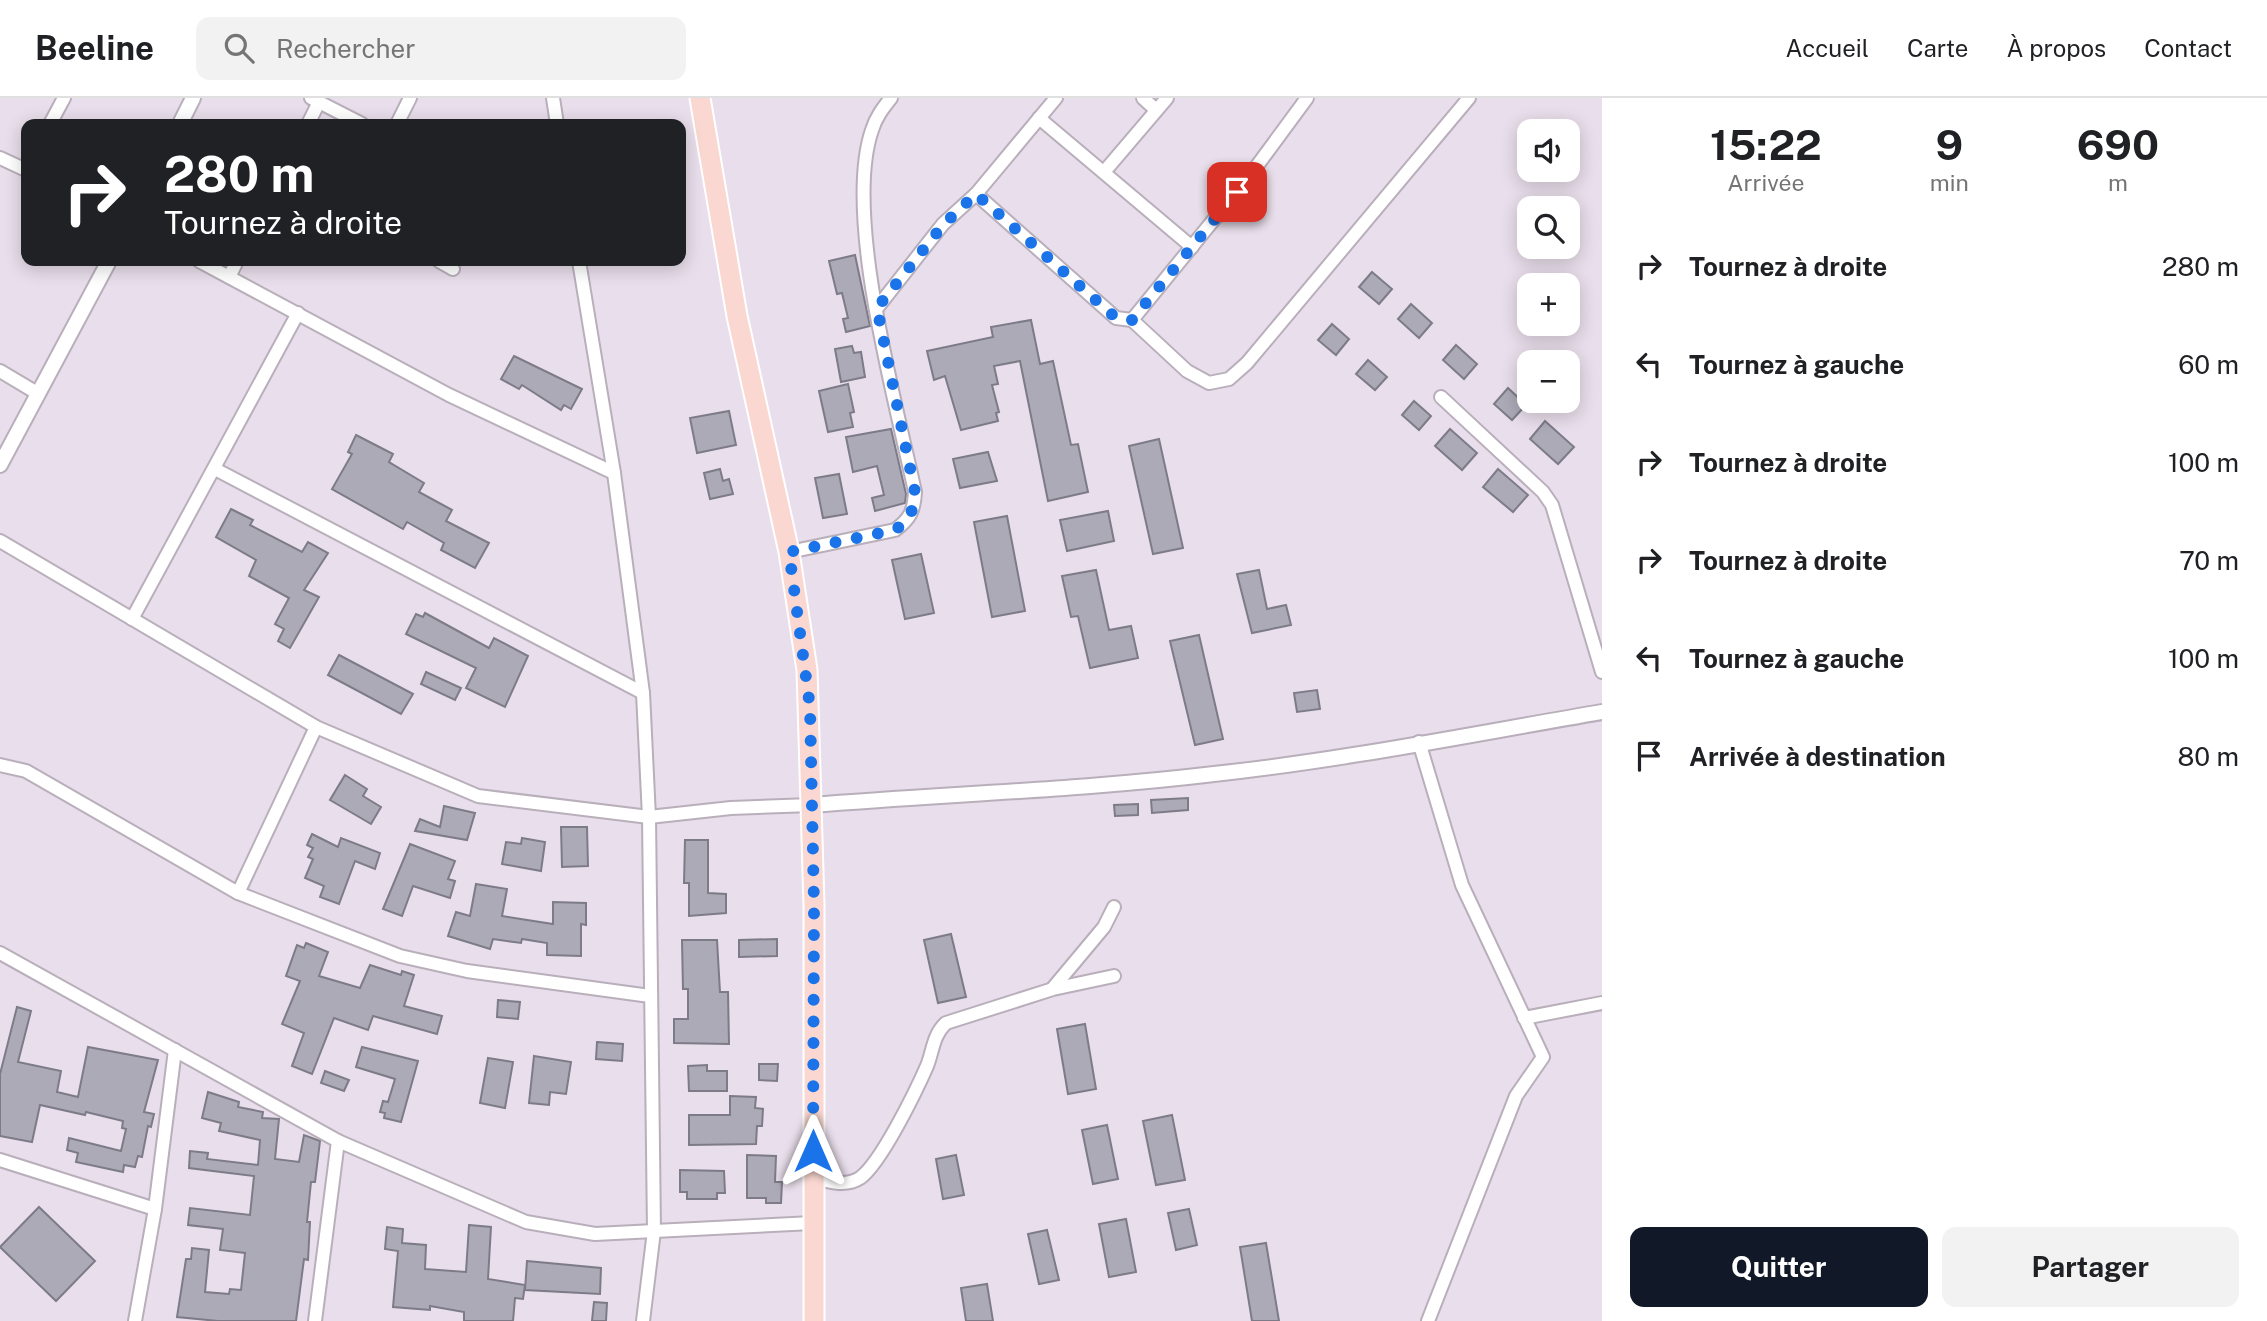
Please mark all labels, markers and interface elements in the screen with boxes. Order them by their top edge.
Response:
search box [196,17,686,80]
text: Beeline [35,29,154,67]
icon: search [220,29,258,67]
text: Rechercher [276,33,415,64]
text: Accueil [1786,34,1869,62]
text: Carte [1907,34,1968,62]
text: À propos [2006,34,2106,62]
text: Contact [2144,34,2232,62]
map controls [1517,119,1580,413]
button: sound [1517,119,1580,182]
text: 15:22 [1710,120,1822,169]
text: 9 [1935,120,1963,169]
text: 690 [2077,120,2159,169]
text: 280 m [164,145,314,203]
icon: right [49,147,140,238]
pin [1207,162,1267,222]
text: Arrivée [1727,169,1805,196]
text: min [1930,169,1969,196]
text: m [2108,169,2128,196]
icon: arrive [1218,173,1256,211]
button: search [1517,196,1580,259]
text: Tournez à droite [164,204,402,241]
icon: right [1630,247,1668,285]
text: Tournez à droite [1689,251,1887,282]
text: 280 m [2162,251,2239,282]
button: + [1517,273,1580,336]
icon: left [1630,345,1668,383]
text: Tournez à gauche [1689,349,1904,380]
text: 60 m [2178,349,2239,380]
button: − [1517,350,1580,413]
icon: right [1630,443,1668,481]
text: Tournez à droite [1689,447,1887,478]
text: 100 m [2168,447,2239,478]
icon: right [1630,541,1668,579]
text: Tournez à droite [1689,545,1887,576]
text: 70 m [2179,545,2239,576]
icon: left [1630,639,1668,677]
text: Tournez à gauche [1689,643,1904,674]
text: 100 m [2168,643,2239,674]
icon: arrive [1630,737,1668,775]
text: Arrivée à destination [1689,741,1946,772]
text: 80 m [2178,741,2239,772]
position arrow [776,1114,850,1188]
button: Quitter [1630,1227,1928,1307]
button: Partager [1942,1227,2239,1307]

